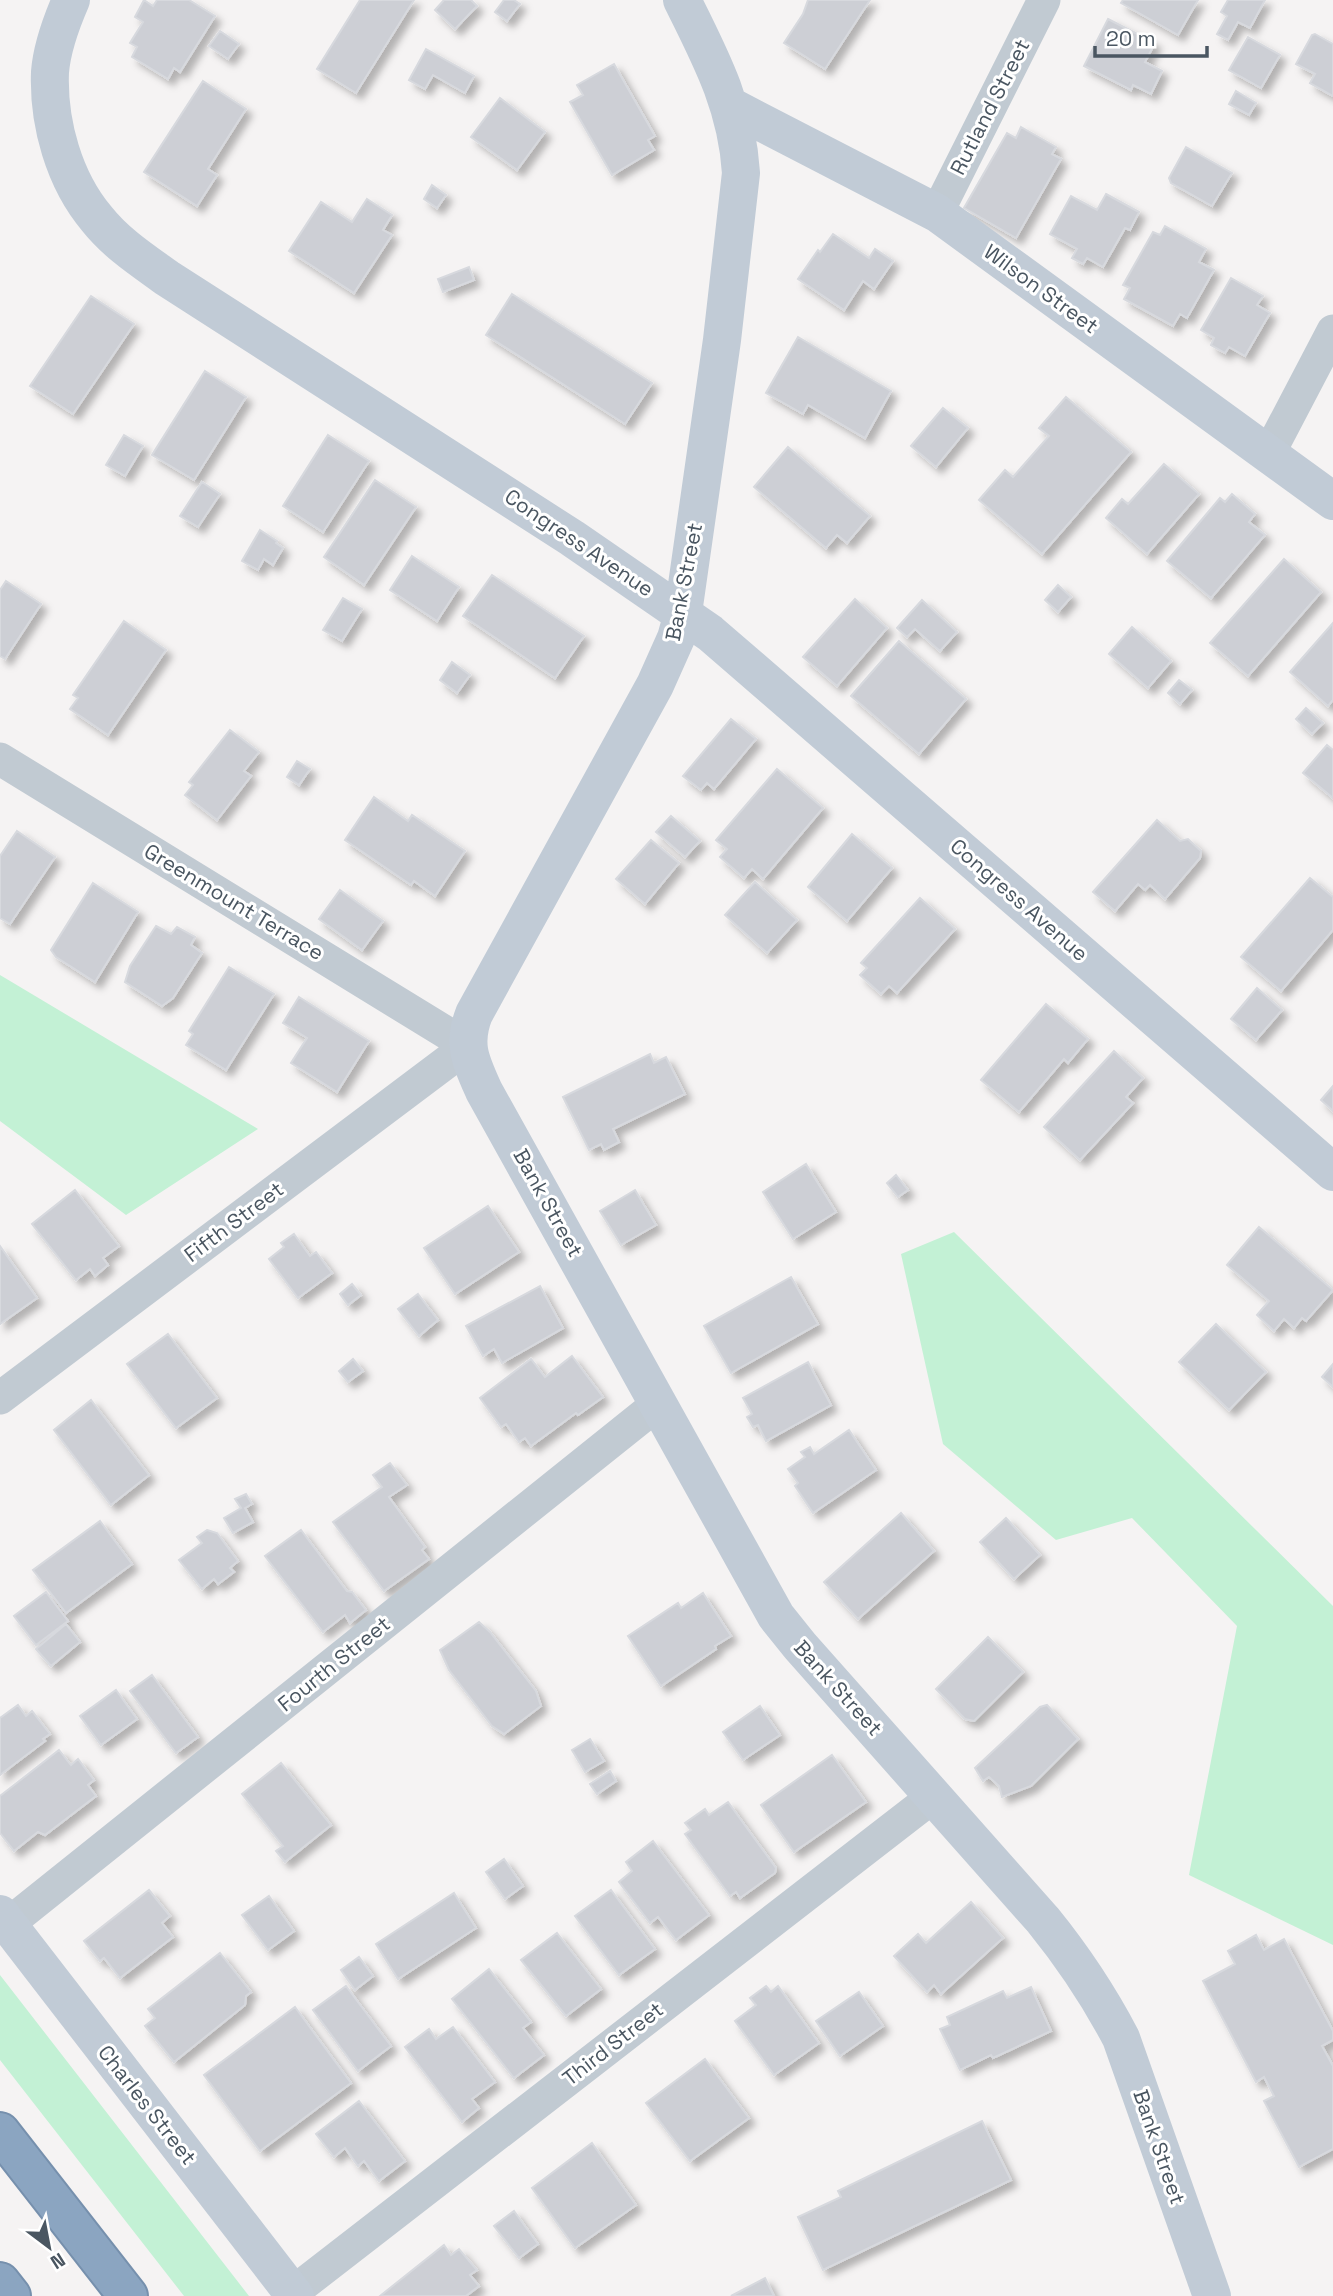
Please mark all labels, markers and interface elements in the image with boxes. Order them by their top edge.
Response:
scale bar [1095,14,1207,58]
text: 20 m [1106,25,1156,52]
street label: Rutland Street [944,34,1035,179]
street label: Wilson Street [979,238,1104,339]
street label: Congress Avenue [500,483,659,602]
street label: Bank Street [659,521,708,643]
street label: Congress Avenue [945,832,1094,967]
street label: Greenmount Terrace [139,837,329,966]
street label: Bank Street [508,1144,589,1262]
street label: Fifth Street [179,1175,289,1268]
street label: Fourth Street [272,1610,395,1717]
street label: Bank Street [788,1634,888,1741]
street label: Third Street [557,1996,669,2091]
street label: Charles Street [92,2039,203,2170]
street label: Bank Street [1127,2086,1192,2208]
north arrow [14,2212,84,2282]
text: N [46,2247,70,2275]

